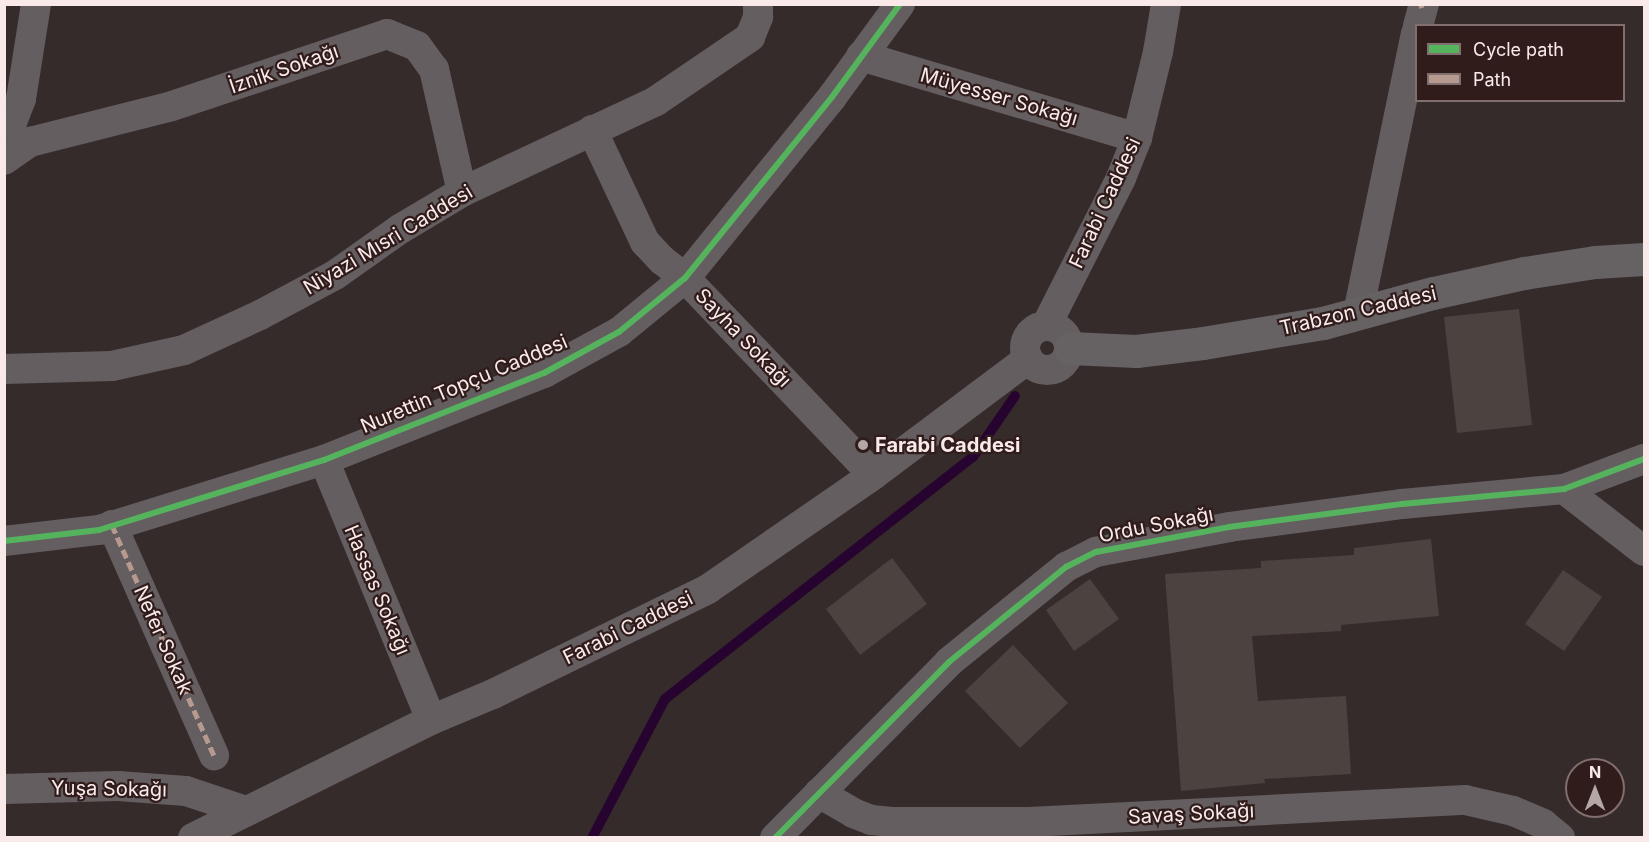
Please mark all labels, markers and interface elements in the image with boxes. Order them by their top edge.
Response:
legend [1415,24,1625,102]
street label: İznik Sokağı [226,39,342,99]
text: Cycle path [1473,39,1564,60]
street label: Müyesser Sokağı [918,63,1080,131]
text: Path [1473,69,1511,90]
street label: Farabi Caddesi [1064,134,1146,272]
street label: Niyazi Mısri Caddesi [299,180,477,300]
street label: Trabzon Caddesi [1277,281,1439,341]
street label: Sayha Sokağı [690,284,796,392]
street label: Nurettin Topçu Caddesi [357,329,571,439]
place label: Farabi̇ Caddesi̇ [875,433,1020,457]
marker: Farabi̇ Caddesi̇ [856,438,870,452]
street label: Ordu Sokağı [1097,502,1215,548]
street label: Hassas Sokağı [339,521,415,659]
street label: Nefer Sokak [128,582,198,698]
street label: Farabi Caddesi [559,586,697,670]
north arrow [1565,758,1625,818]
text: N [1589,762,1601,782]
street label: Yuşa Sokağı [51,776,167,802]
street label: Savaş Sokağı [1127,799,1255,829]

